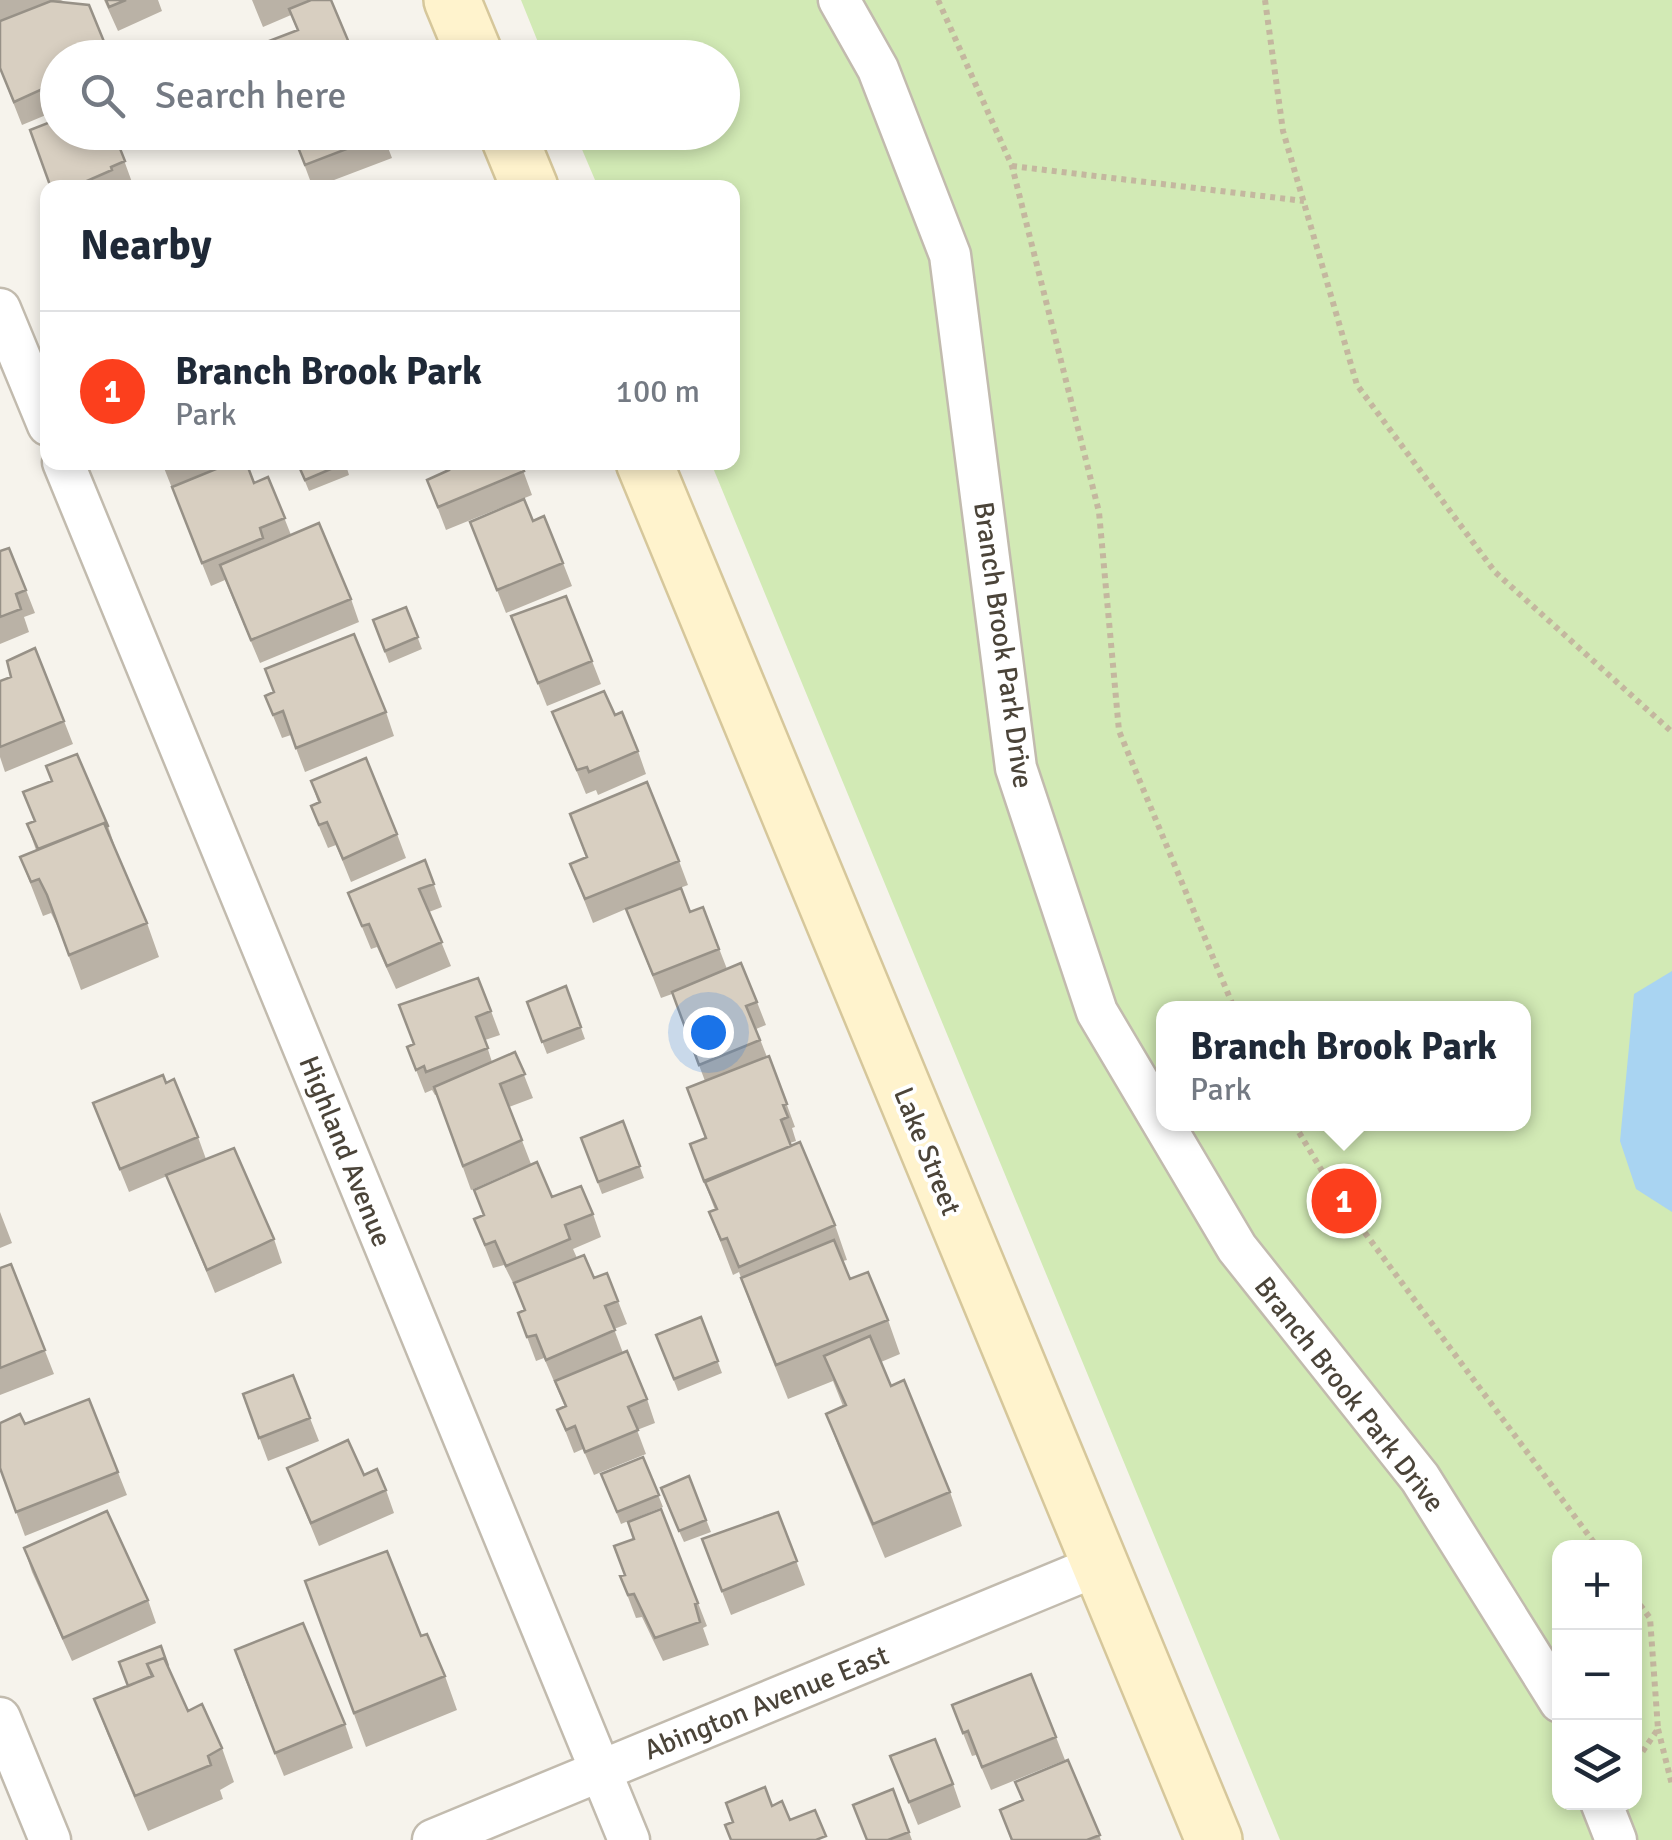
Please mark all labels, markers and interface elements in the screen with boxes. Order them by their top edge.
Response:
search box [40,40,740,150]
icon: search [75,68,130,123]
text: Search here [155,72,347,119]
text: Nearby [80,220,212,271]
text: Branch Brook Park [175,348,482,395]
text: 1 [104,372,121,411]
text: 100 m [616,372,700,411]
text: Park [175,395,237,434]
street label: Branch Brook Park Drive [966,500,1040,791]
popup [1156,1001,1531,1131]
your location [683,1007,734,1058]
text: Branch Brook Park [1190,1023,1497,1070]
street label: Highland Avenue [291,1051,399,1252]
text: Park [1190,1070,1252,1109]
street label: Lake Street [886,1082,968,1221]
pin: 1 [1312,1164,1376,1238]
street label: Branch Brook Park Drive [1247,1270,1452,1519]
map controls [1552,1540,1642,1810]
button: + [1552,1540,1642,1630]
button: − [1552,1630,1642,1720]
street label: Abington Avenue East [639,1638,894,1768]
button: layers [1552,1720,1642,1810]

